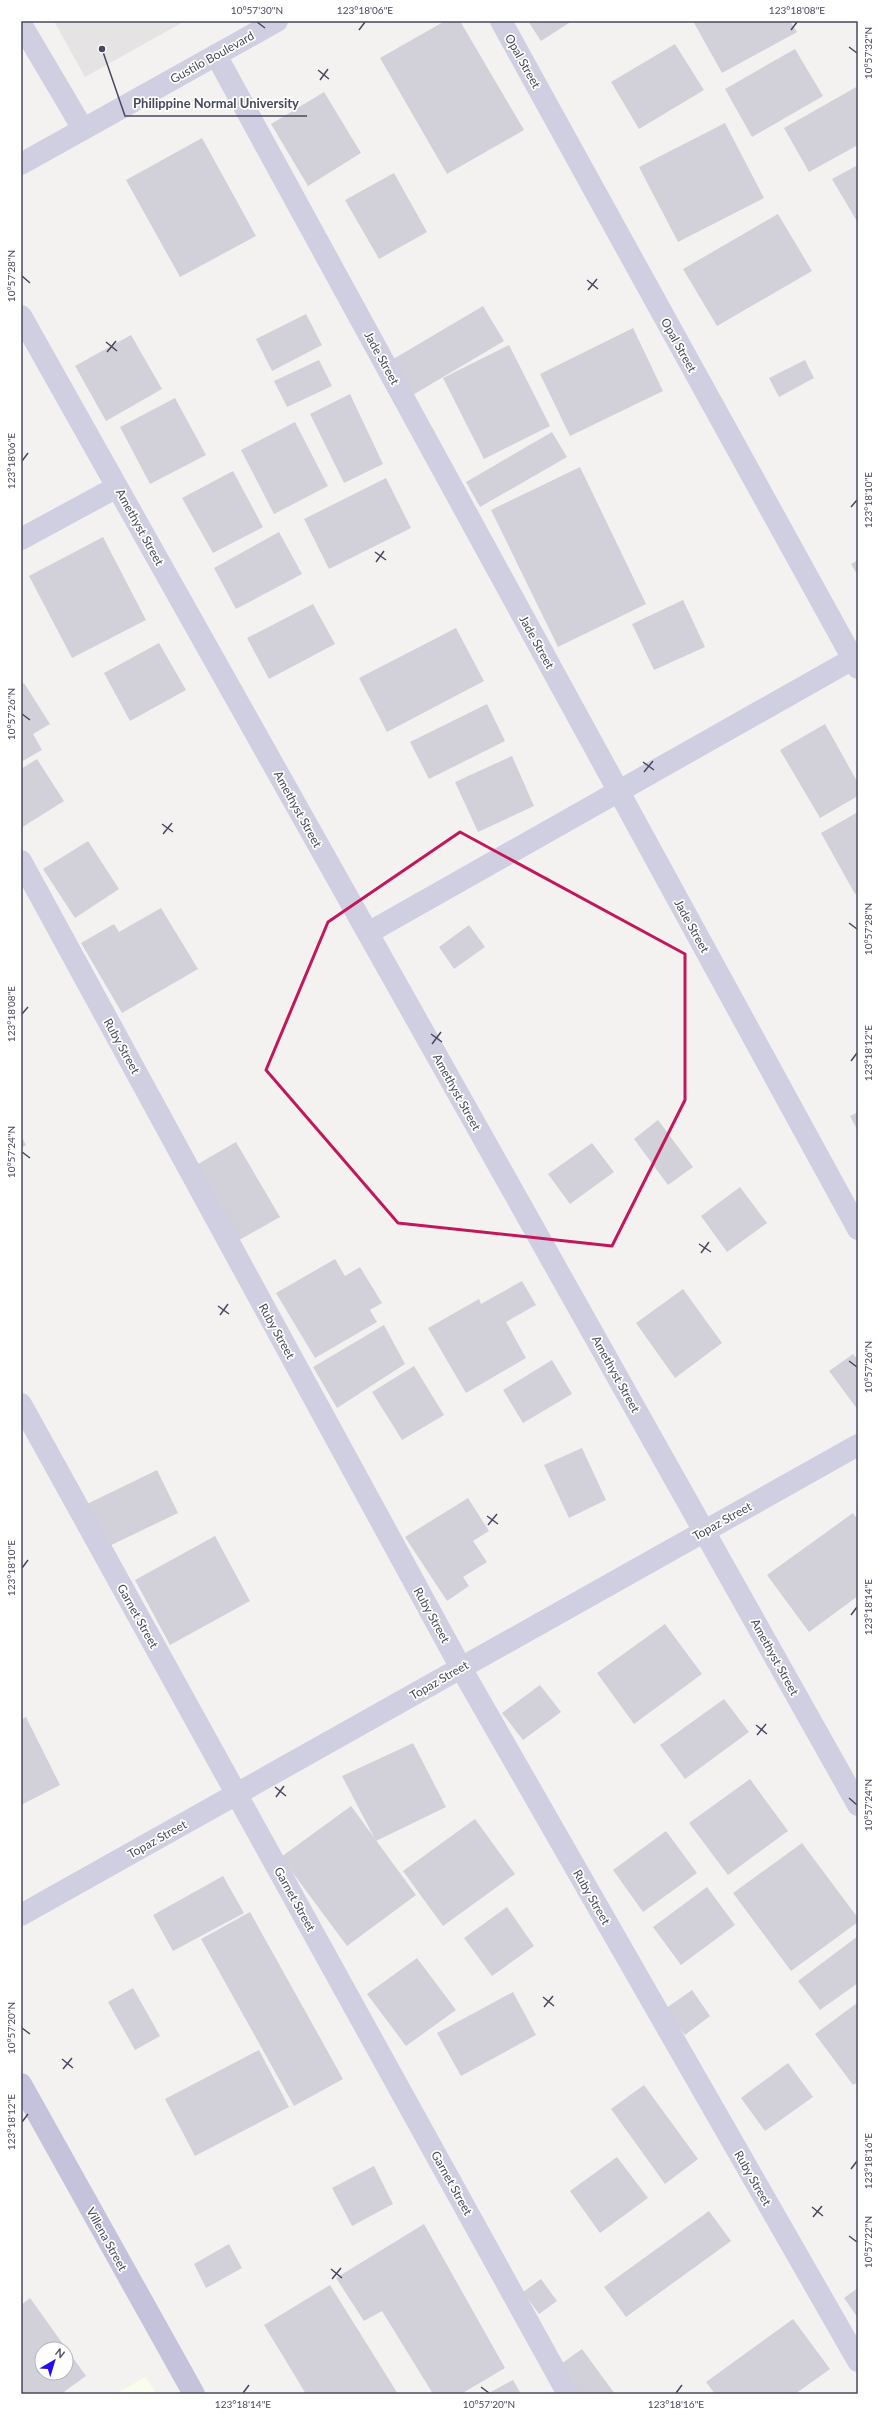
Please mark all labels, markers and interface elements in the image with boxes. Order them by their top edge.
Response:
text: 10°57'30"N [231,4,283,16]
text: 123°18'06"E [337,4,393,16]
text: 123°18'08"E [769,4,825,16]
text: 10°57'32"N [862,27,874,79]
street label: Gustilo Boulevard [167,28,257,86]
street label: Opal Street [502,31,544,91]
callout: Philippine Normal University [125,91,307,116]
text: Philippine Normal University [133,95,299,111]
text: 10°57'28"N [5,250,17,302]
street label: Opal Street [658,315,700,375]
street label: Jade Street [361,329,403,388]
text: 123°18'06"E [5,433,17,489]
text: 123°18'10"E [862,472,874,528]
street label: Amethyst Street [113,486,168,569]
street label: Jade Street [516,613,558,672]
text: 10°57'26"N [5,688,17,740]
street label: Amethyst Street [271,768,326,851]
street label: Jade Street [671,897,713,956]
text: 10°57'28"N [862,903,874,955]
text: 123°18'08"E [5,986,17,1042]
street label: Ruby Street [101,1016,144,1077]
text: 123°18'12"E [862,1025,874,1081]
street label: Amethyst Street [430,1051,485,1134]
text: 10°57'24"N [5,1126,17,1178]
street label: Ruby Street [256,1301,299,1362]
street label: Amethyst Street [589,1333,644,1416]
text: 10°57'26"N [862,1341,874,1393]
street label: Topaz Street [690,1498,755,1543]
text: 123°18'10"E [5,1540,17,1596]
text: 123°18'14"E [862,1579,874,1635]
street label: Garnet Street [114,1581,162,1651]
street label: Ruby Street [411,1585,454,1646]
street label: Amethyst Street [748,1616,803,1699]
street label: Topaz Street [407,1657,472,1703]
text: 10°57'24"N [862,1779,874,1831]
street label: Topaz Street [125,1816,190,1861]
street label: Garnet Street [271,1864,319,1934]
street label: Ruby Street [570,1867,614,1928]
text: 10°57'20"N [5,2002,17,2054]
text: 123°18'12"E [5,2094,17,2150]
text: 123°18'16"E [862,2133,874,2189]
street label: Garnet Street [428,2148,476,2218]
street label: Ruby Street [731,2148,775,2209]
street label: Villena Street [83,2205,131,2274]
text: 10°57'22"N [862,2216,874,2268]
north arrow [34,2341,74,2381]
text: N [53,2345,68,2360]
text: 123°18'14"E [215,2398,271,2410]
text: 10°57'20"N [463,2398,515,2410]
text: 123°18'16"E [648,2398,704,2410]

